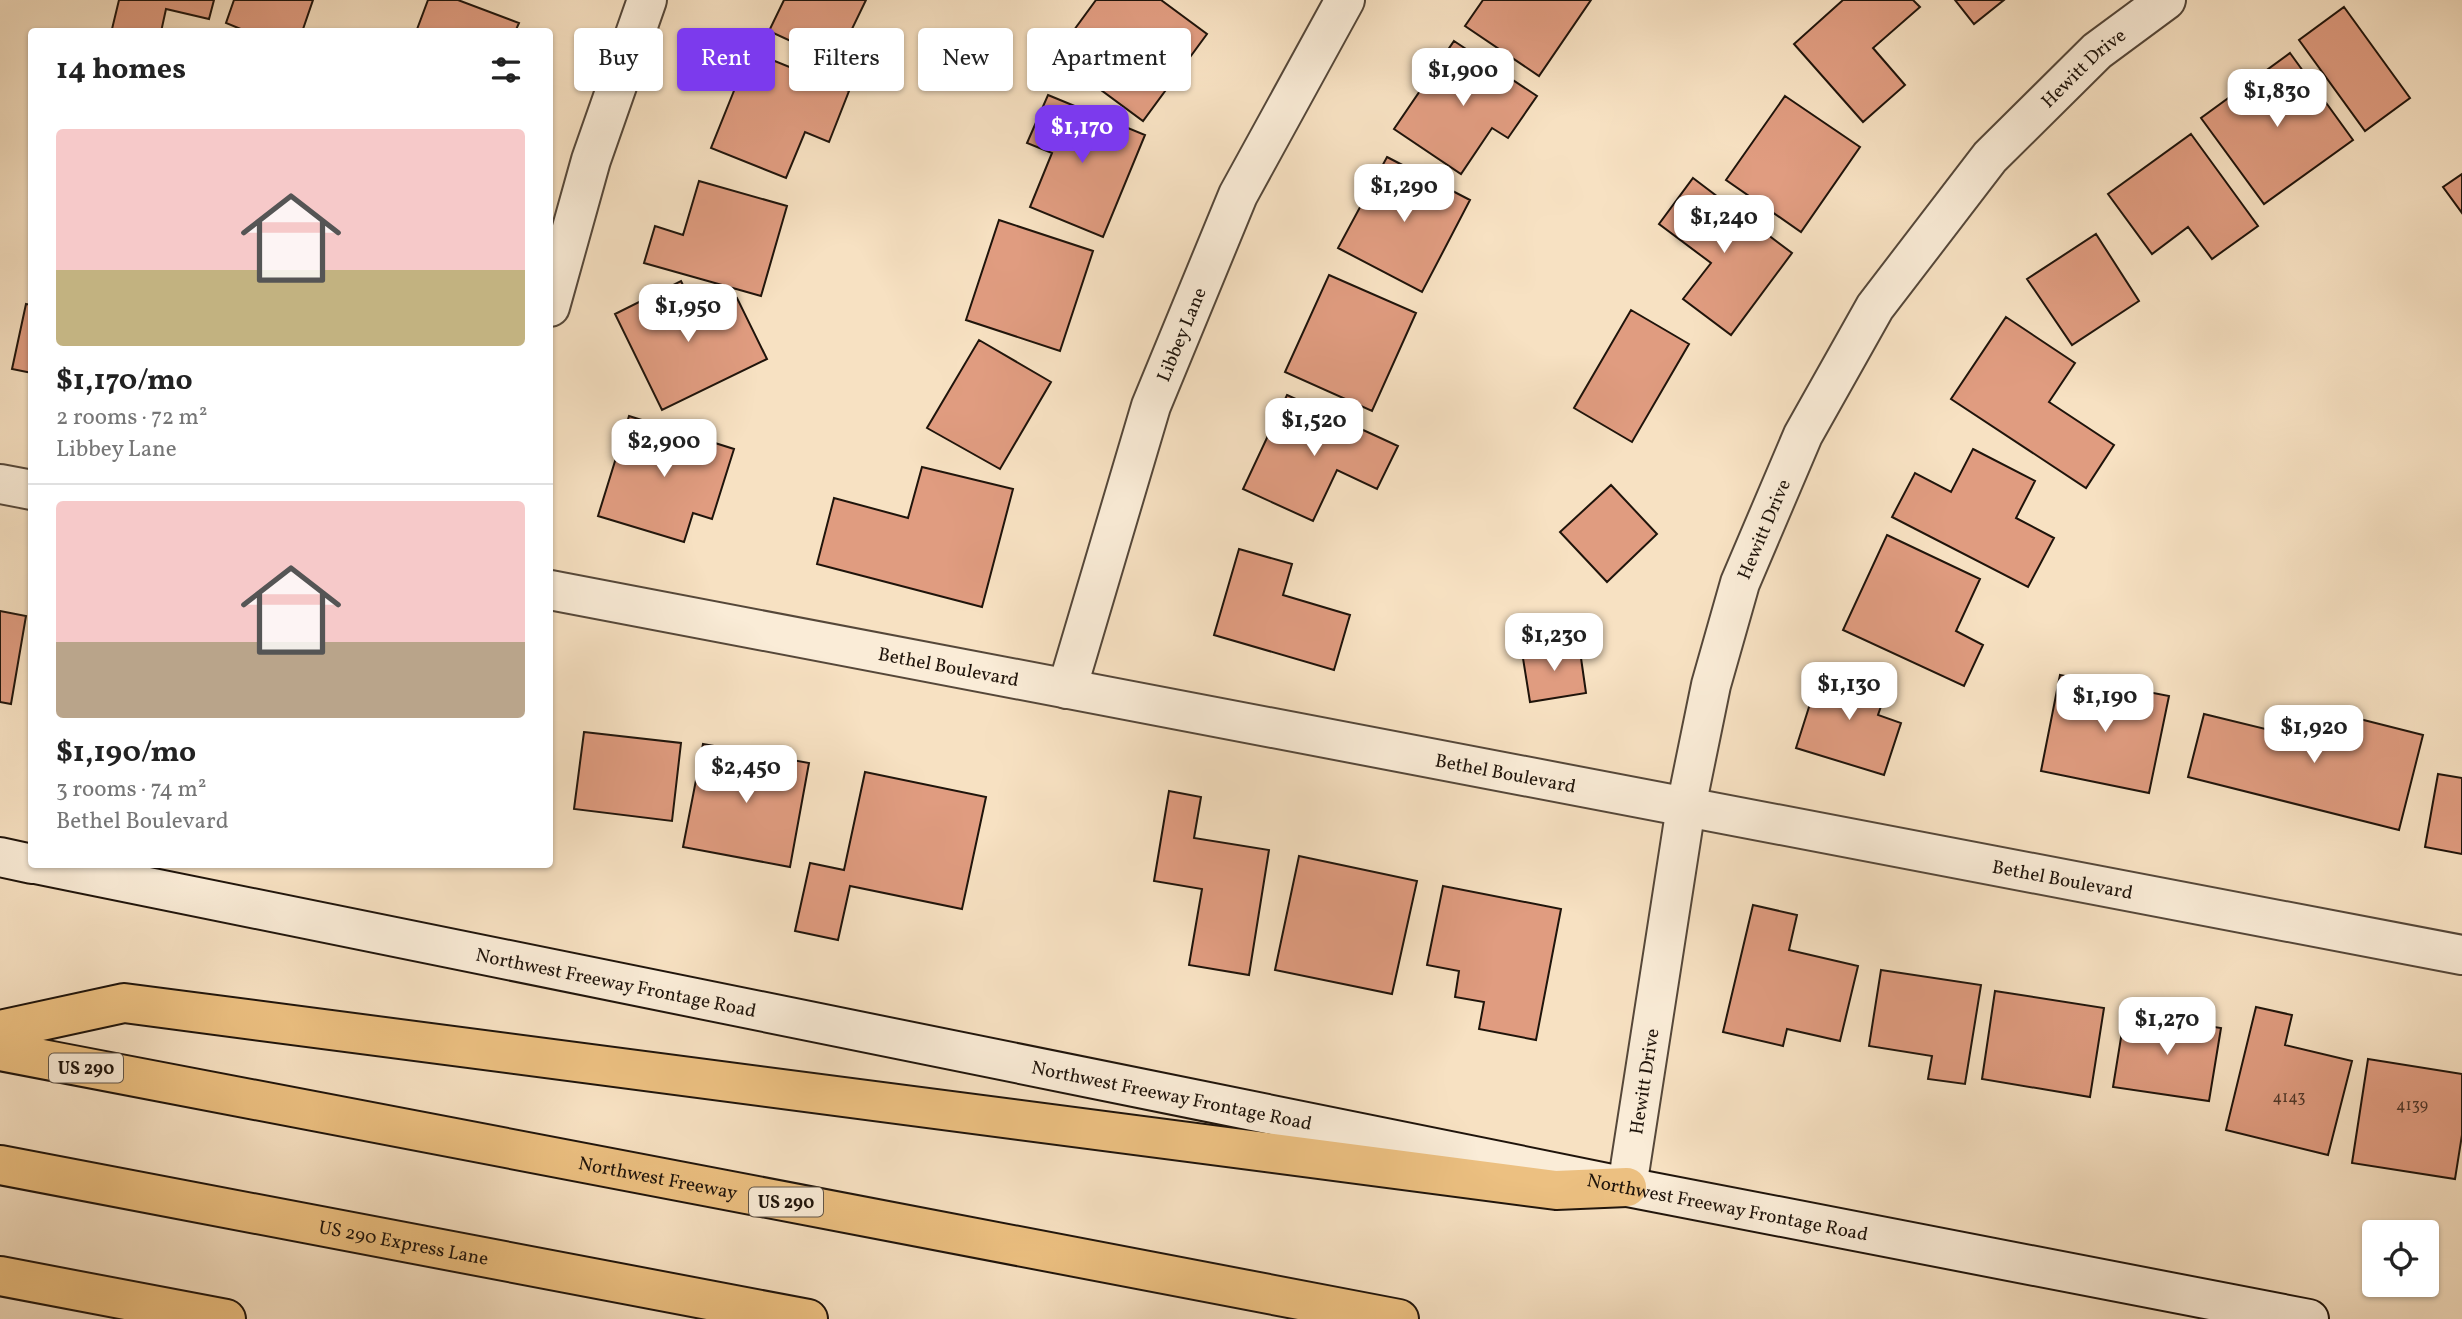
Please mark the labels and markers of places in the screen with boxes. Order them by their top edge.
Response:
pin: $1,900 [1406,48,1520,108]
pin: $1,830 [2220,69,2334,129]
pin: $1,170 [1025,106,1139,165]
pin: $1,290 [1347,164,1461,224]
pin: $1,240 [1667,196,1781,255]
pin: $1,950 [631,284,745,344]
pin: $1,520 [1257,398,1371,458]
pin: $2,900 [607,420,721,479]
pin: $1,230 [1497,614,1611,673]
pin: $1,130 [1792,662,1906,722]
pin: $1,190 [2048,674,2162,734]
pin: $1,920 [2257,706,2371,765]
pin: $2,450 [689,746,803,805]
pin: $1,270 [2110,998,2224,1057]

